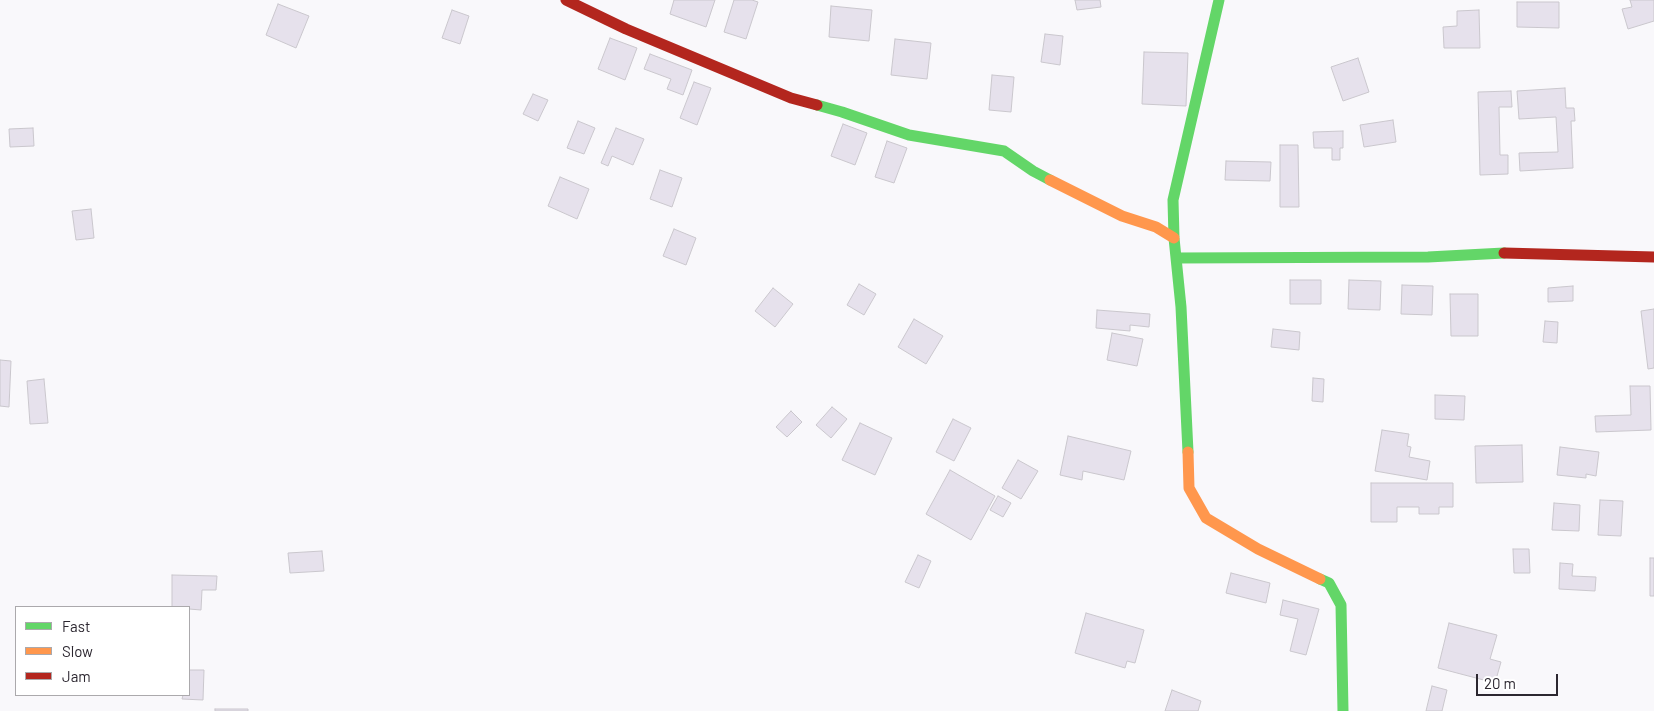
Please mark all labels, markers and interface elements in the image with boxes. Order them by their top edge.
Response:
legend [15,606,190,696]
text: Fast [62,617,90,635]
text: Slow [62,642,93,660]
scale bar [1479,664,1562,696]
text: Jam [62,667,91,685]
text: 20 m [1484,674,1516,692]

